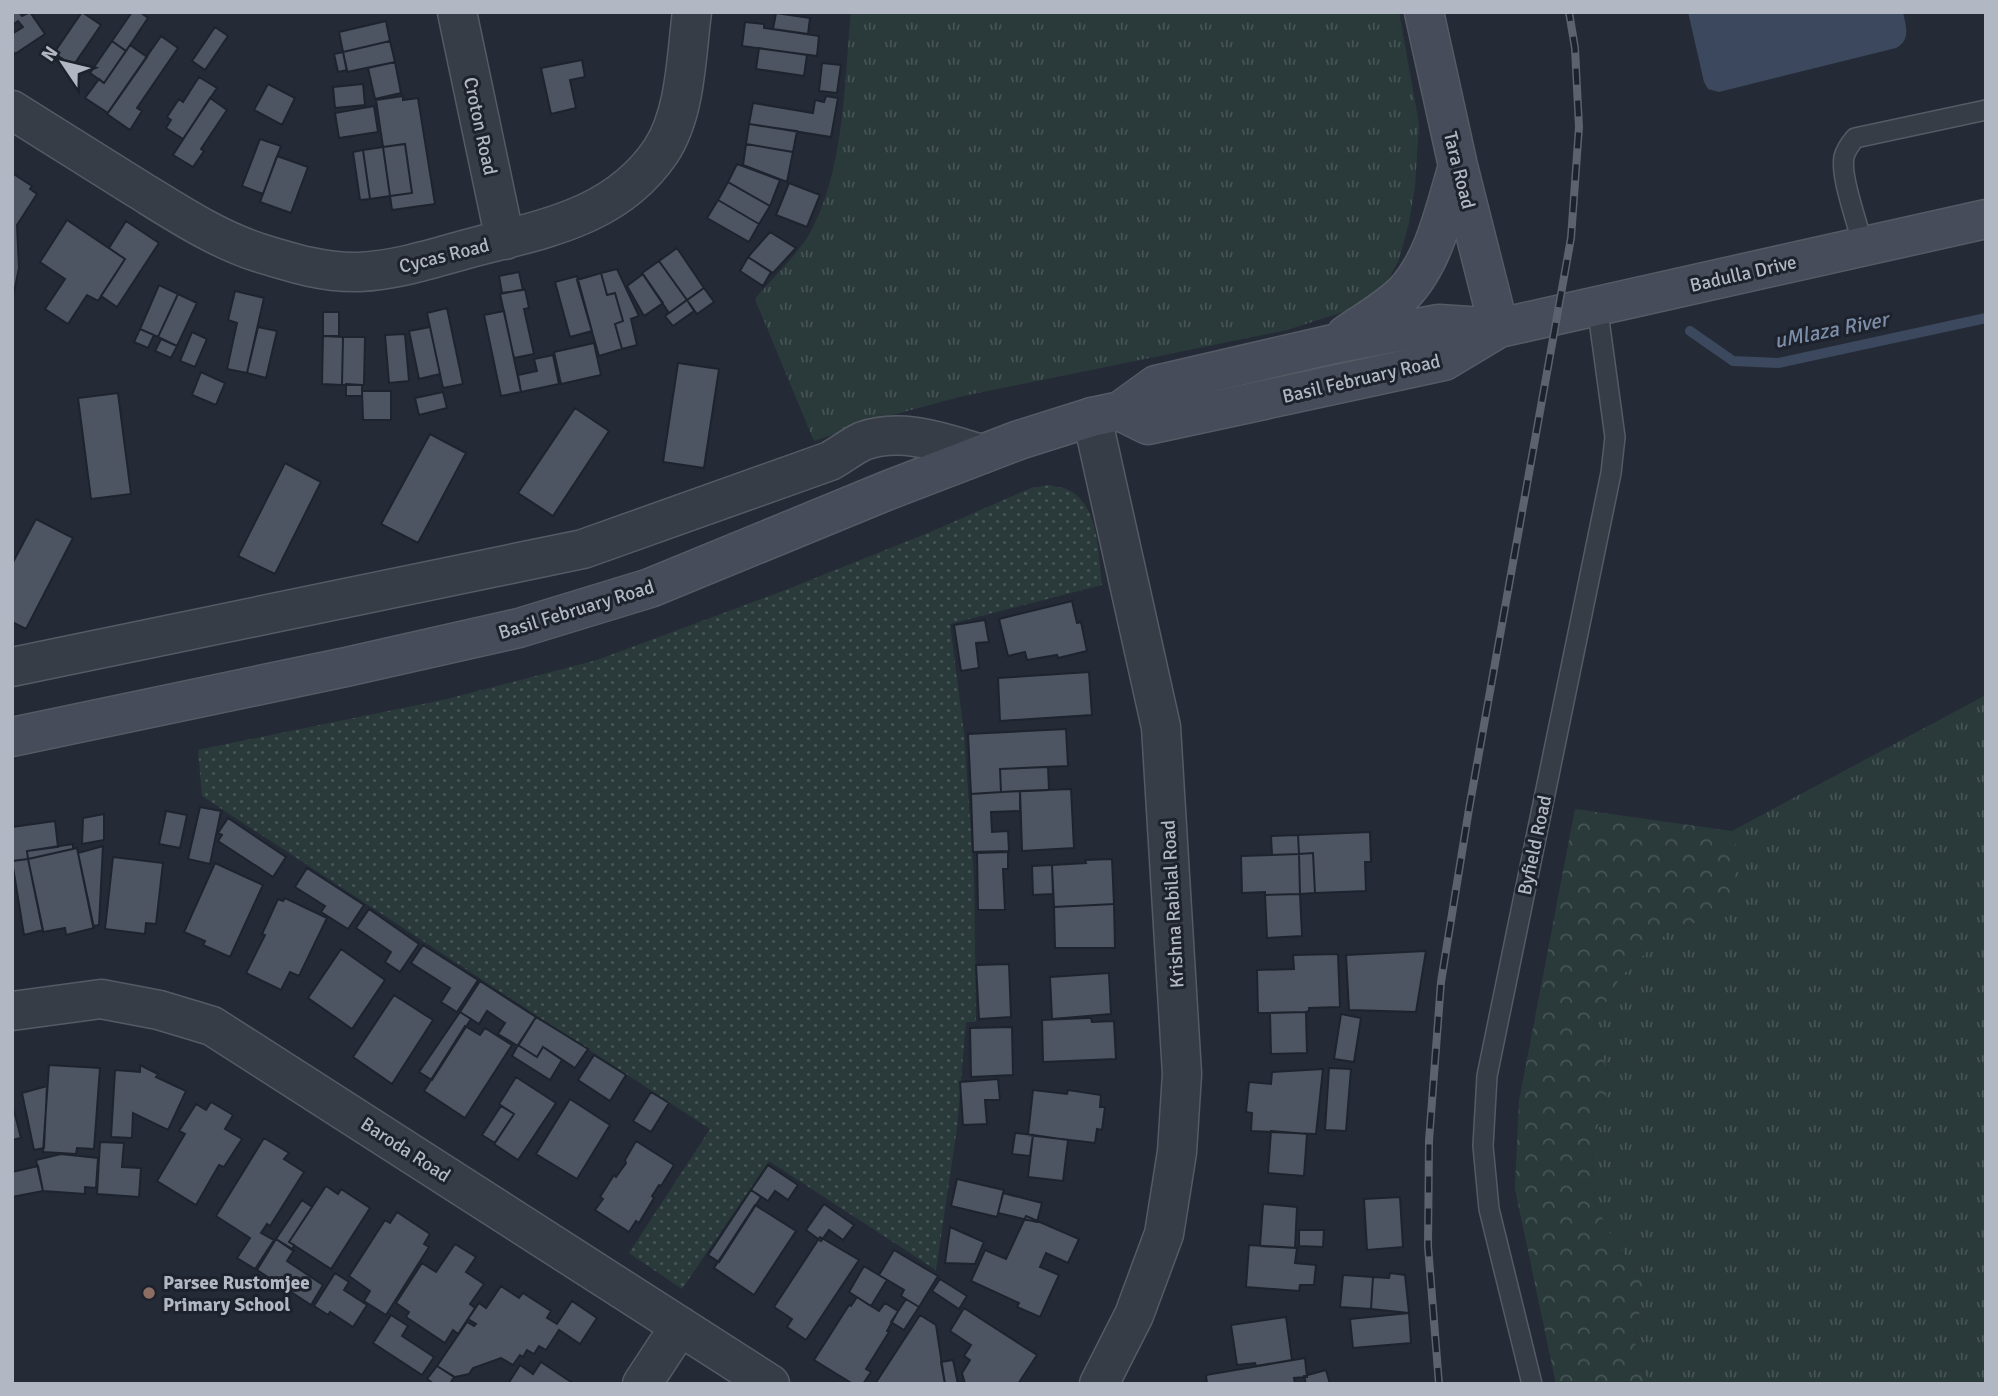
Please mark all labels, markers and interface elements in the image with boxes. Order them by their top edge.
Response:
north arrow [28,28,98,98]
text: N [36,42,64,66]
street label: Croton Road [458,75,502,177]
street label: Tara Road [1438,129,1480,211]
street label: Cycas Road [397,233,492,279]
street label: Badulla Drive [1688,250,1799,298]
water label: uMlaza River [1772,306,1893,354]
street label: Basil February Road [1280,349,1443,409]
street label: Basil February Road [496,575,657,645]
street label: Byfield Road [1513,793,1557,897]
street label: Krishna Rabilal Road [1157,819,1189,989]
street label: Baroda Road [356,1112,455,1188]
place label: Parsee Rustomjee Primary School [163,1271,310,1317]
marker: Parsee Rustomjee Primary School [141,1285,157,1301]

